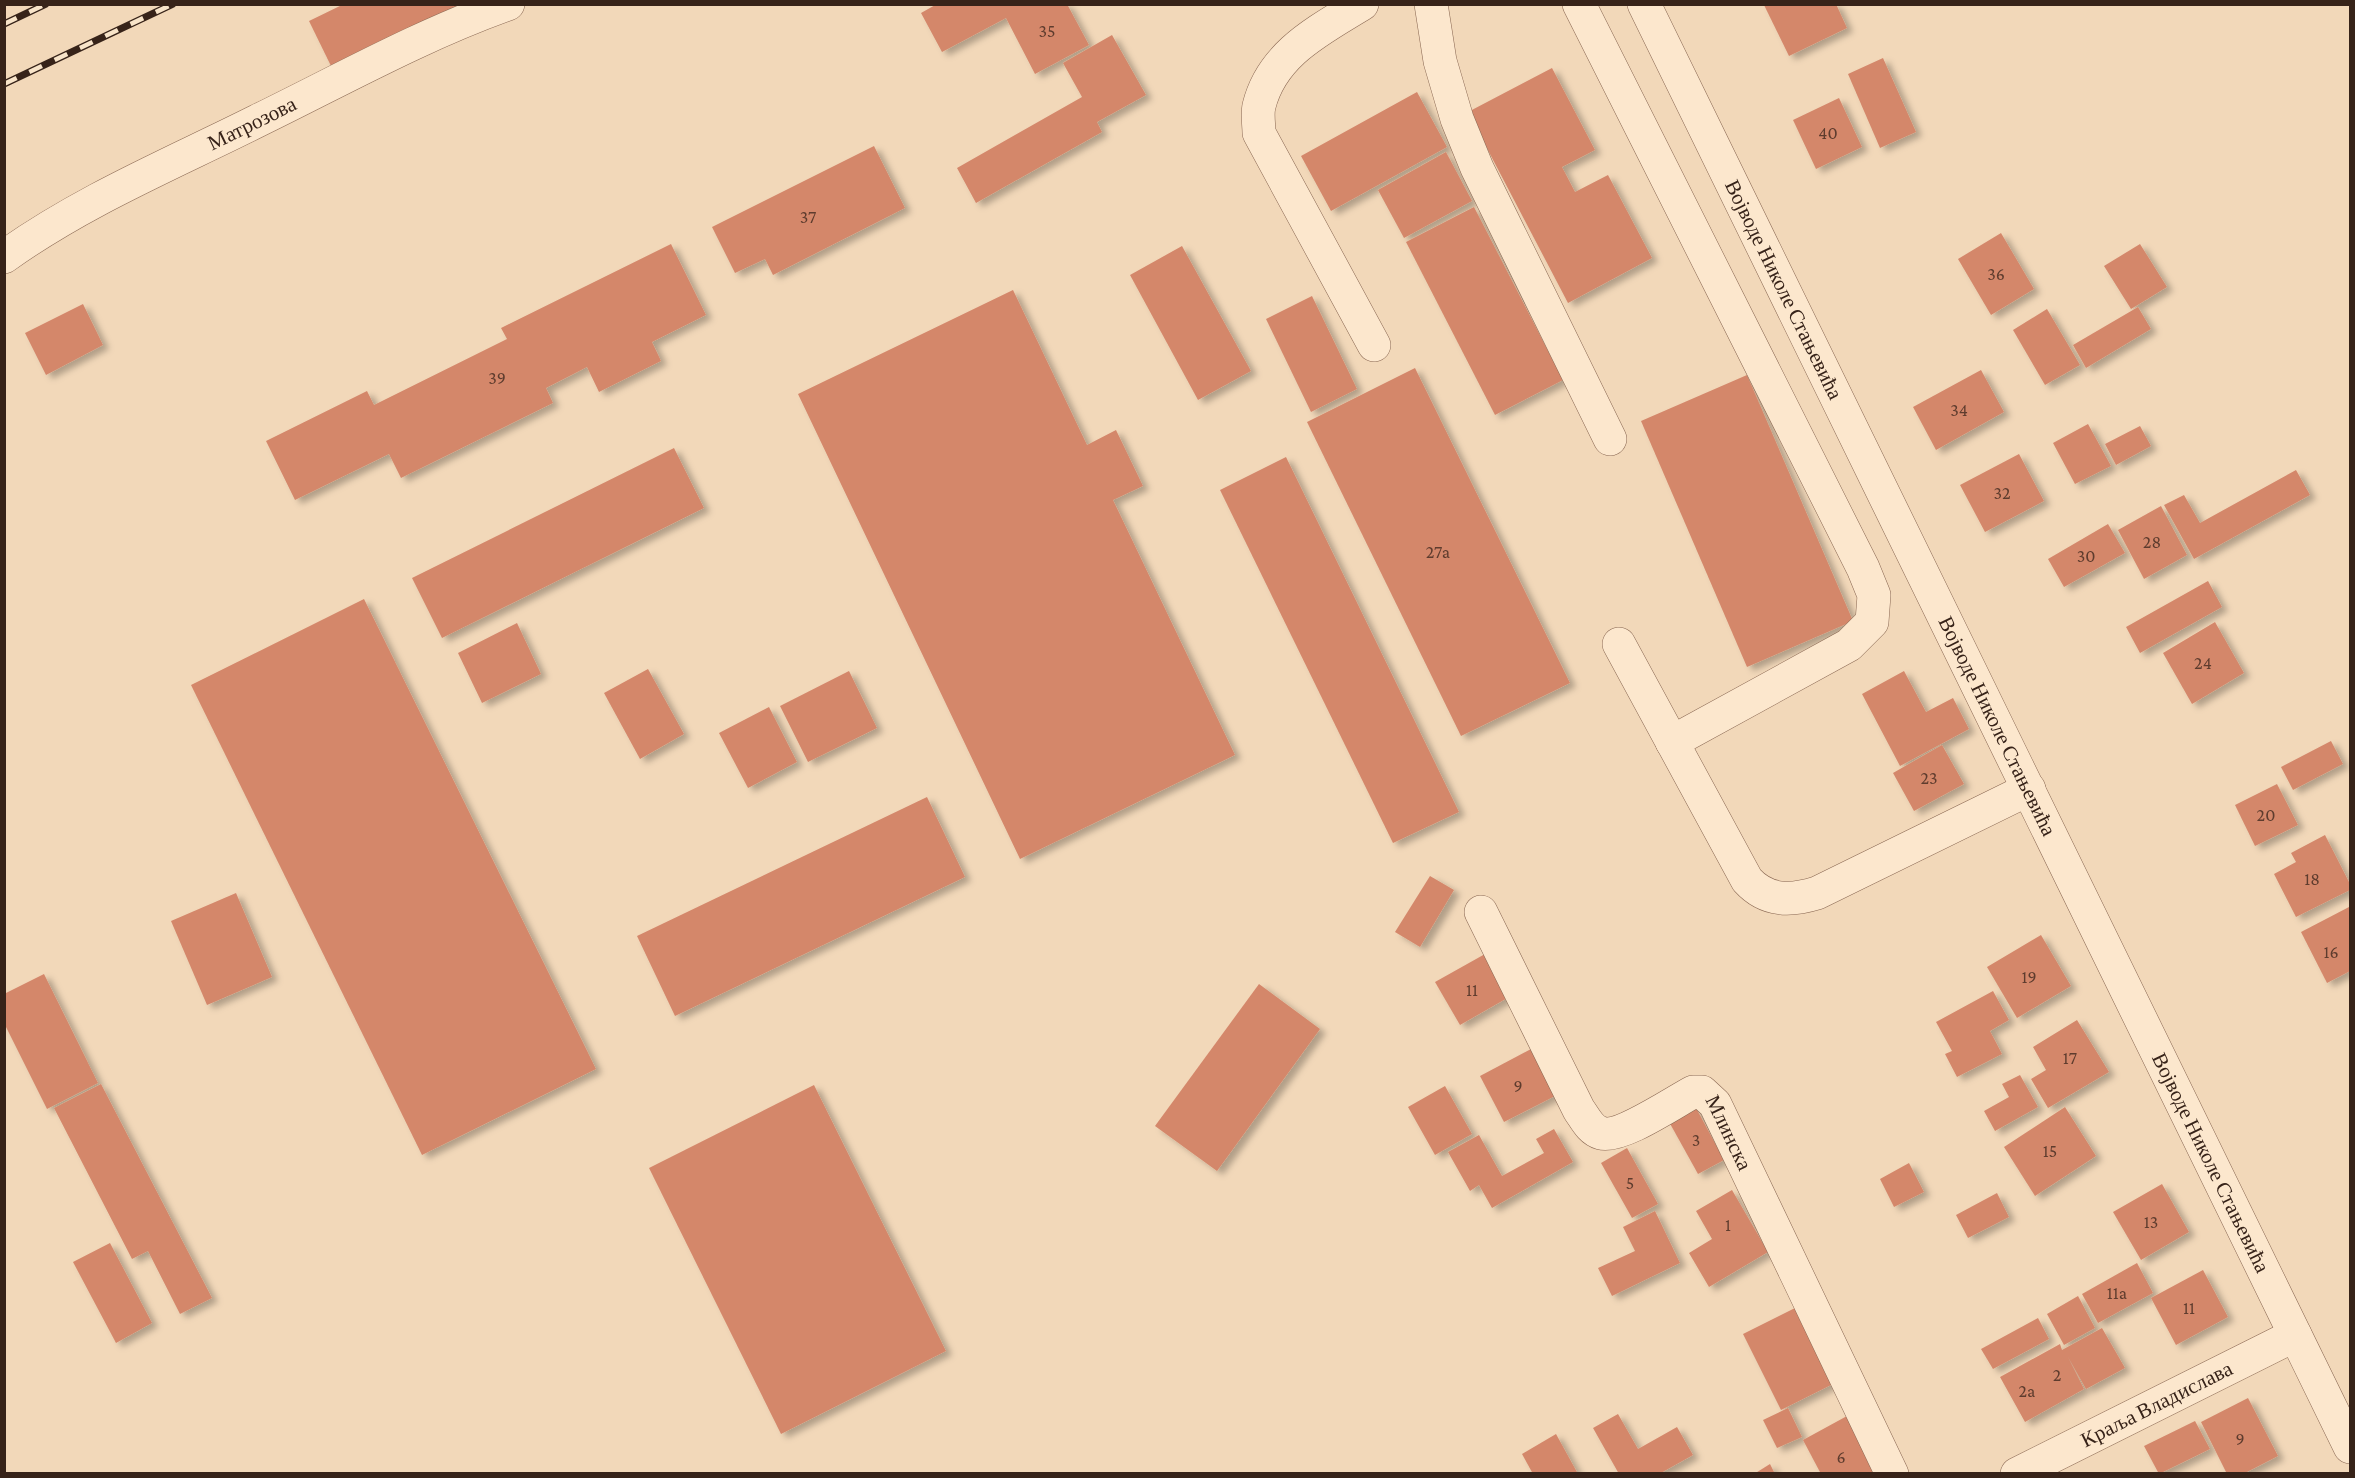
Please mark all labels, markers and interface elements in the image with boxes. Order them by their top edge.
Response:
house number: 35 [1038,21,1056,41]
street label: Матрозова [204,91,301,155]
house number: 40 [1818,123,1838,143]
street label: Војводе Николе Стањевића [1720,176,1848,404]
house number: 37 [800,207,816,227]
house number: 36 [1987,264,2005,284]
house number: 39 [488,368,506,388]
house number: 34 [1950,400,1968,420]
house number: 32 [1993,483,2011,503]
house number: 28 [2143,532,2161,552]
house number: 27a [1426,542,1450,562]
house number: 30 [2077,546,2095,566]
street label: Војводе Николе Стањевића [1933,612,2061,841]
house number: 24 [2194,653,2212,673]
house number: 23 [1920,768,1938,788]
house number: 20 [2257,805,2275,825]
house number: 18 [2304,869,2320,889]
house number: 16 [2323,942,2339,962]
house number: 19 [2021,967,2037,987]
house number: 11 [1466,980,1478,1000]
house number: 17 [2063,1048,2077,1068]
street label: Војводе Николе Стањевића [2147,1049,2275,1277]
house number: 9 [1513,1076,1523,1096]
street label: Млинска [1701,1091,1757,1175]
house number: 3 [1692,1130,1700,1150]
house number: 15 [2043,1141,2057,1161]
house number: 5 [1626,1173,1634,1193]
house number: 13 [2144,1212,2158,1232]
house number: 1 [1725,1215,1731,1235]
house number: 11a [2107,1283,2127,1303]
house number: 11 [2183,1298,2195,1318]
street label: Краља Владислава [2077,1356,2237,1452]
house number: 2 [2053,1365,2061,1385]
house number: 2a [2019,1381,2035,1401]
house number: 9 [2235,1429,2245,1449]
house number: 6 [1836,1447,1846,1467]

